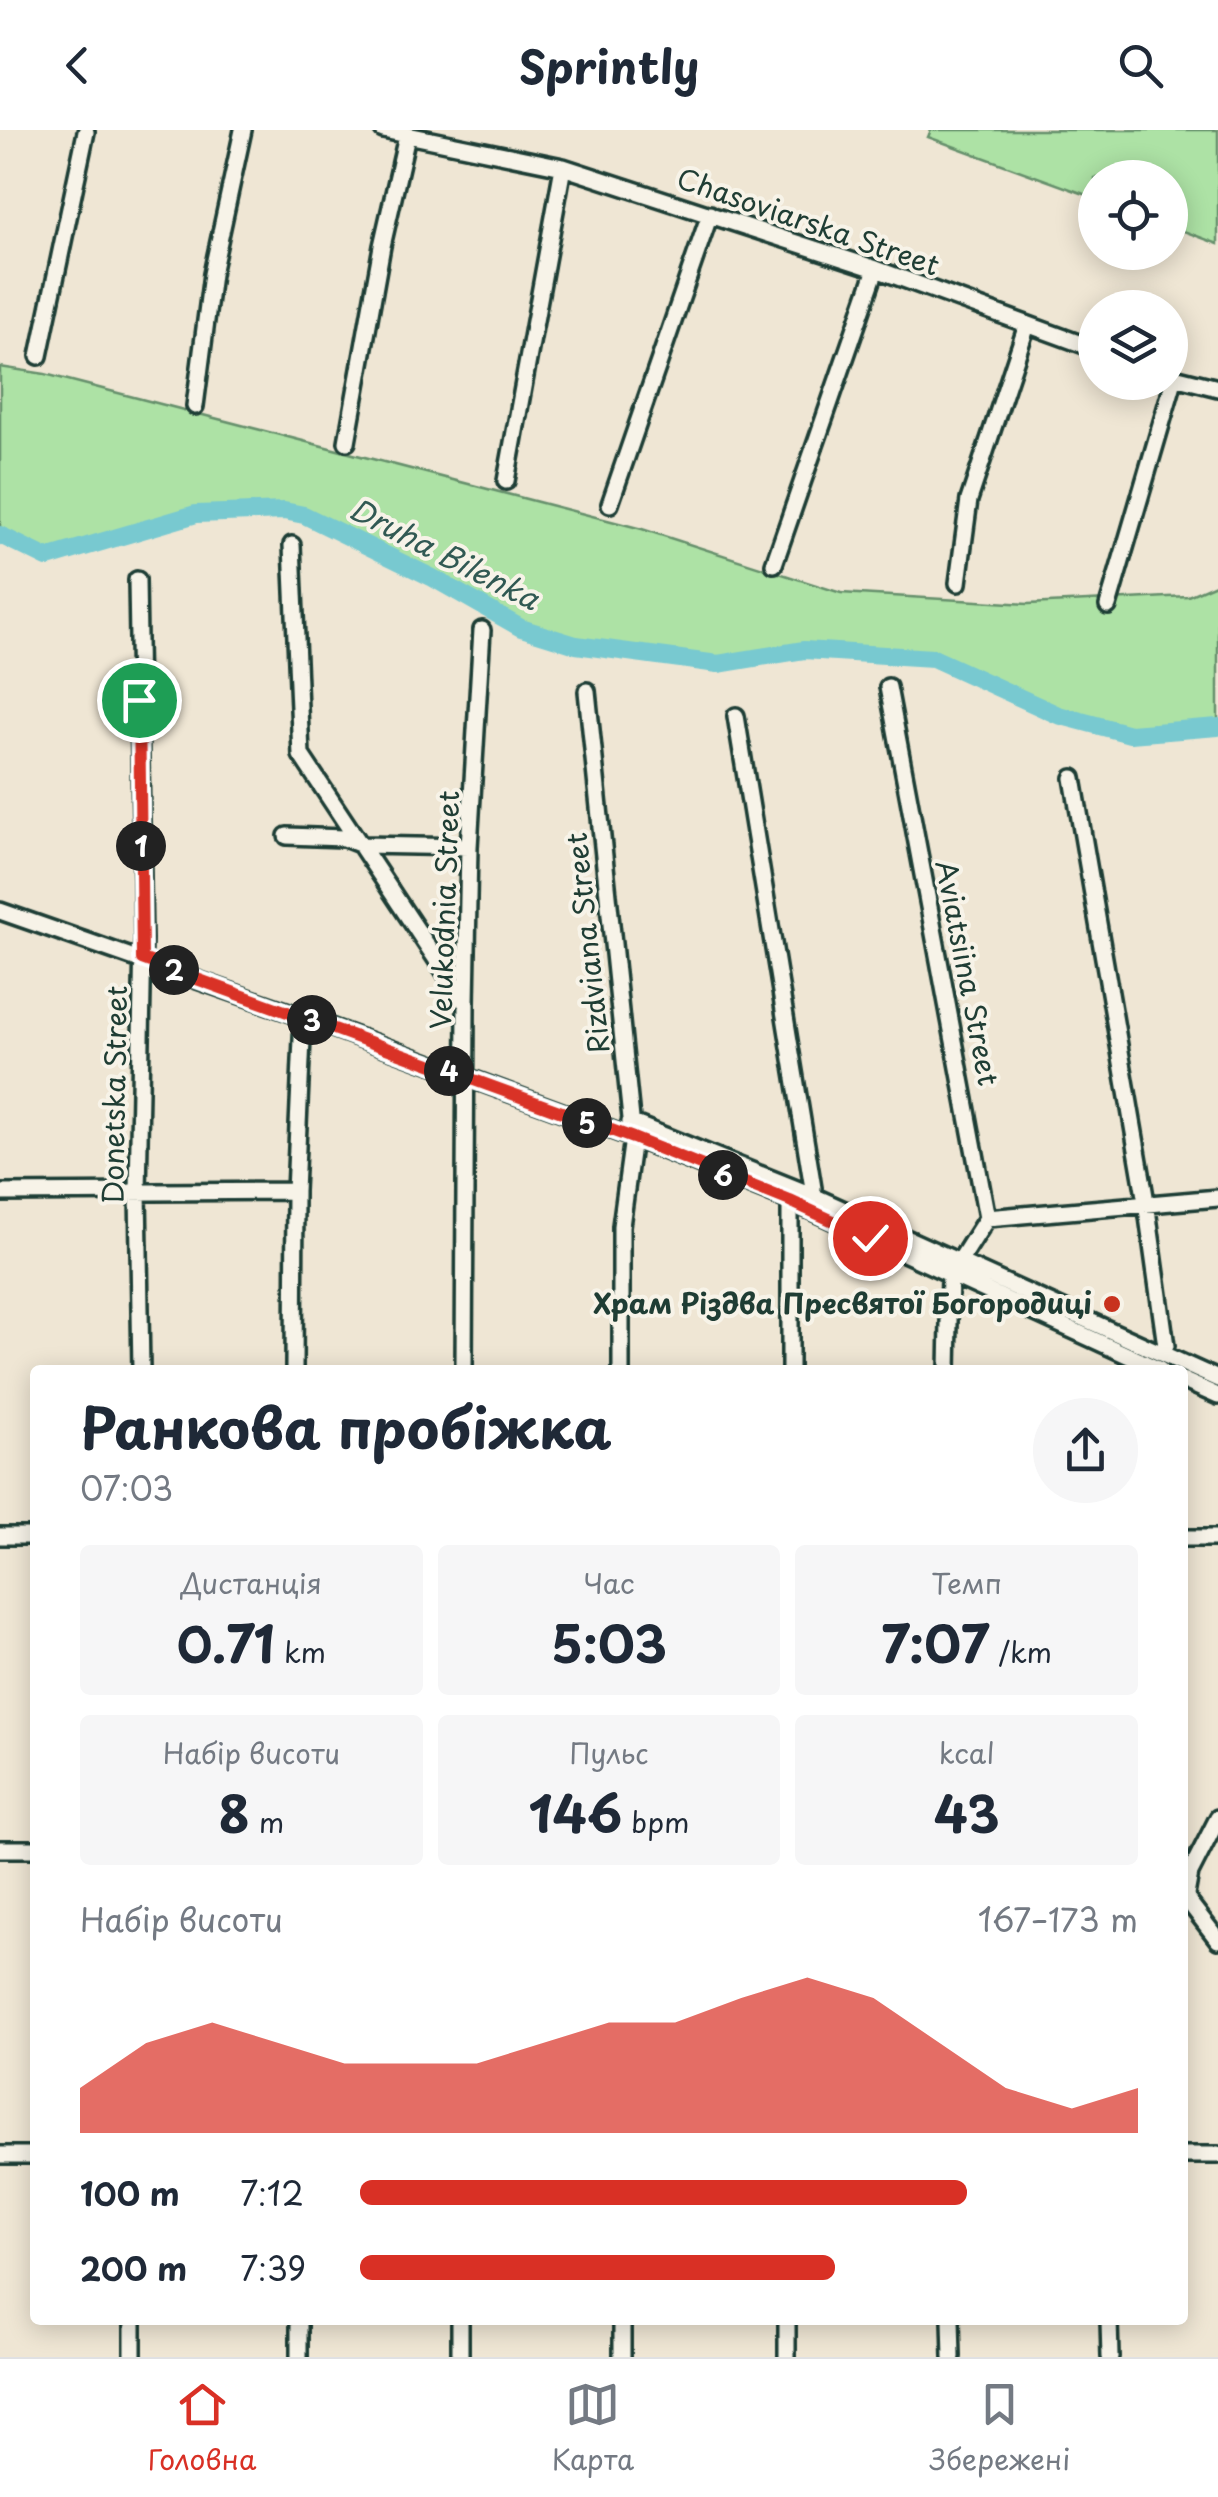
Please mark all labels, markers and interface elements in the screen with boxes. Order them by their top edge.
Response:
text: Sprintly [519,31,699,99]
icon: back [50,38,105,93]
icon: search [1113,38,1168,93]
street label: Chasoviarska Street [672,156,945,286]
map controls [1078,160,1188,400]
button: locate [1078,160,1188,270]
button: layers [1078,290,1188,400]
water label: Druha Bilenka [343,486,549,620]
pin [97,658,182,743]
icon: arrive [112,673,167,728]
street label: Velukodnia Street [418,790,469,1030]
pin: 1 [116,821,166,871]
text: 1 [134,824,148,867]
street label: Rizdviana Street [554,831,619,1056]
street label: Aviatsiina Street [926,856,1011,1089]
pin: 2 [149,945,199,995]
text: 2 [164,948,184,991]
street label: Donetska Street [90,985,137,1205]
pin: 3 [287,995,337,1045]
text: 3 [303,998,321,1041]
pin: 4 [424,1046,474,1096]
text: 4 [439,1049,459,1092]
pin: 5 [562,1098,612,1148]
text: 5 [578,1101,596,1144]
pin: 6 [698,1150,748,1200]
text: 6 [713,1153,733,1196]
pin [828,1196,913,1281]
icon: check [843,1211,898,1266]
place label: Храм Різдва Пресвятої Богородиці [593,1281,1092,1324]
marker: Храм Різдва Пресвятої Богородиці [1101,1293,1123,1315]
text: Ранкова пробіжка [80,1385,612,1468]
button: share [1033,1398,1138,1503]
text: 07:03 [80,1464,173,1512]
text: Дистанція [181,1561,322,1604]
text: Час [583,1561,635,1604]
text: Темп [931,1561,1002,1604]
text: 0.71 [177,1604,275,1680]
text: 5:03 [551,1604,667,1680]
text: 7:07 [881,1604,989,1680]
text: km [275,1630,326,1673]
text: /km [989,1630,1052,1673]
text: Набір висоти [163,1731,340,1774]
text: Пульс [569,1731,649,1774]
text: kcal [939,1731,995,1774]
text: 8 [218,1774,250,1850]
text: 146 [528,1774,622,1850]
text: 43 [934,1774,1000,1850]
text: m [250,1800,284,1843]
text: bpm [622,1800,689,1843]
text: Набір висоти [80,1895,283,1943]
text: 167–173 m [978,1895,1138,1943]
text: 100 m [80,2169,180,2217]
text: 7:12 [240,2169,304,2217]
text: 200 m [80,2244,187,2292]
text: 7:39 [240,2244,306,2292]
tab: Головна [148,2377,256,2480]
tab: Карта [552,2377,634,2480]
tab: Збережені [929,2377,1070,2480]

